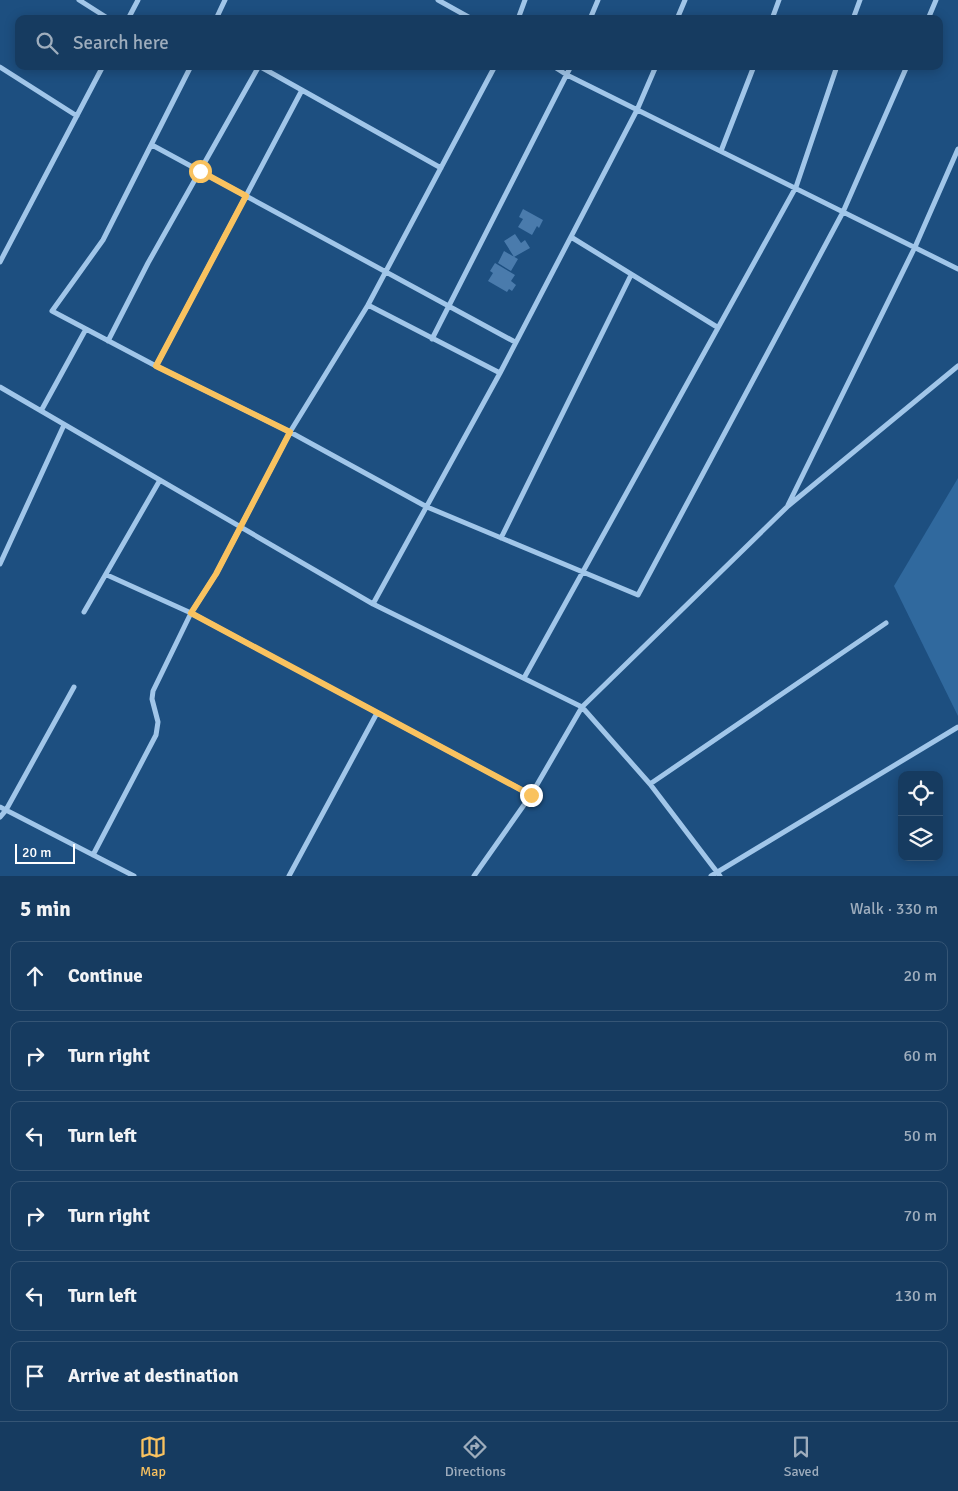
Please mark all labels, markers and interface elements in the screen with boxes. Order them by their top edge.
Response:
search box [15,15,943,70]
icon: search [33,29,61,57]
text: Search here [73,31,169,55]
route start [189,160,212,183]
map controls [898,771,943,861]
button: locate [898,771,943,816]
route end [520,784,543,807]
button: layers [898,816,943,861]
scale bar [15,841,75,864]
text: 20 m [22,844,51,861]
text: 5 min [20,896,71,922]
text: Walk · 330 m [850,899,938,919]
icon: ahead [21,962,49,990]
text: Continue [68,964,143,988]
text: 20 m [903,966,937,986]
icon: right [21,1042,49,1070]
text: Turn right [68,1044,150,1068]
text: 60 m [903,1046,937,1066]
icon: left [21,1122,49,1150]
text: Turn left [68,1124,137,1148]
text: 50 m [903,1126,937,1146]
icon: right [21,1202,49,1230]
text: Turn right [68,1204,150,1228]
text: 70 m [903,1206,937,1226]
icon: left [21,1282,49,1310]
text: Turn left [68,1284,137,1308]
text: 130 m [895,1286,937,1306]
icon: arrive [21,1362,49,1390]
text: Arrive at destination [68,1364,239,1388]
tab: Map [139,1433,167,1480]
tab: Directions [445,1433,506,1480]
tab: Saved [784,1433,819,1480]

